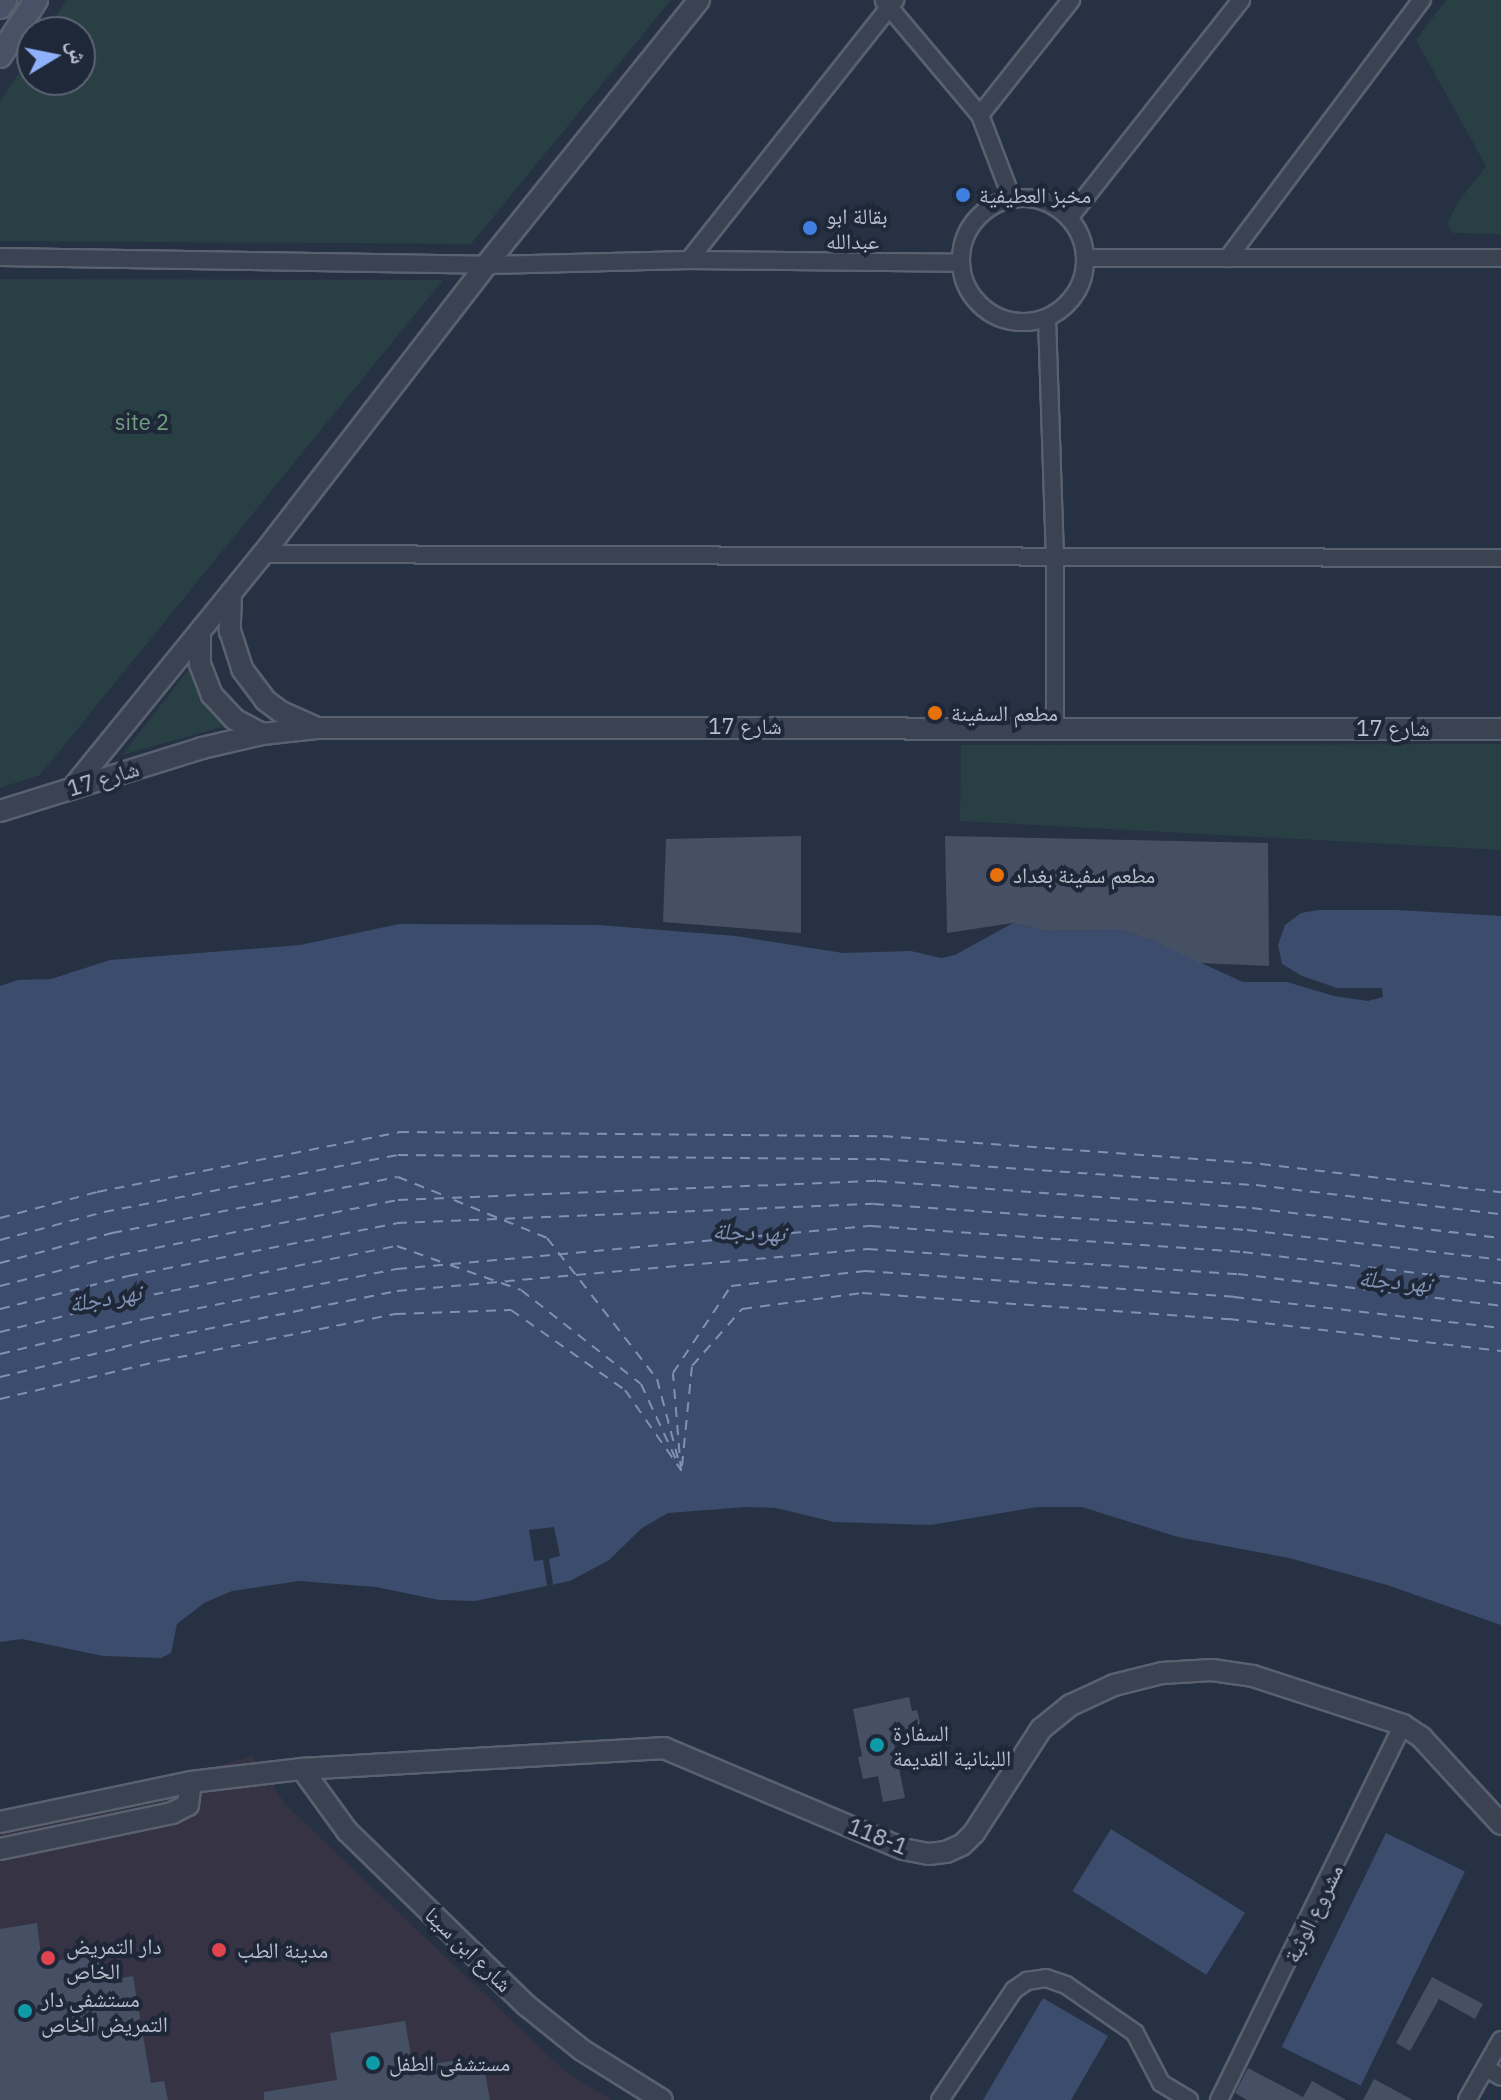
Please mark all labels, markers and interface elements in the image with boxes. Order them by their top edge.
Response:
north arrow [16,16,96,96]
text: ش [62,38,94,66]
place label: مخبز العطيفية [979,182,1091,208]
marker: مخبز العطيفية [954,186,972,204]
place label: بقالة ابو عبدالله [826,202,888,254]
marker: بقالة ابو عبدالله [801,219,819,237]
park label: site 2 [115,409,169,435]
place label: مطعم السفينة [951,700,1058,726]
marker: مطعم السفينة [926,704,944,722]
street label: شارع 17 [708,713,782,739]
street label: شارع 17 [1356,715,1430,741]
street label: شارع 17 [64,755,142,801]
place label: مطعم سفينة بغداد [1013,862,1155,888]
marker: مطعم سفينة بغداد [988,866,1006,884]
water label: نهر دجلة [712,1216,786,1248]
water label: نهر دجلة [1357,1263,1433,1299]
water label: نهر دجلة [67,1277,143,1319]
place label: السفارة اللبنانية القديمة [893,1719,1011,1770]
marker: السفارة اللبنانية القديمة [868,1736,886,1754]
street label: 118-1 [845,1812,911,1860]
street label: مشروع الوثبة [1278,1859,1348,1967]
street label: شارع ابن سينا [420,1901,518,1997]
place label: دار التمريض الخاص [66,1932,162,1984]
place label: مدينة الطب [237,1937,328,1963]
marker: مدينة الطب [208,1939,230,1961]
marker: دار التمريض الخاص [37,1947,59,1969]
place label: مستشفى دار التمريض الخاص [41,1985,168,2036]
marker: مستشفى دار التمريض الخاص [16,2002,34,2020]
place label: مستشفى الطفل [389,2050,510,2076]
marker: مستشفى الطفل [364,2054,382,2072]

